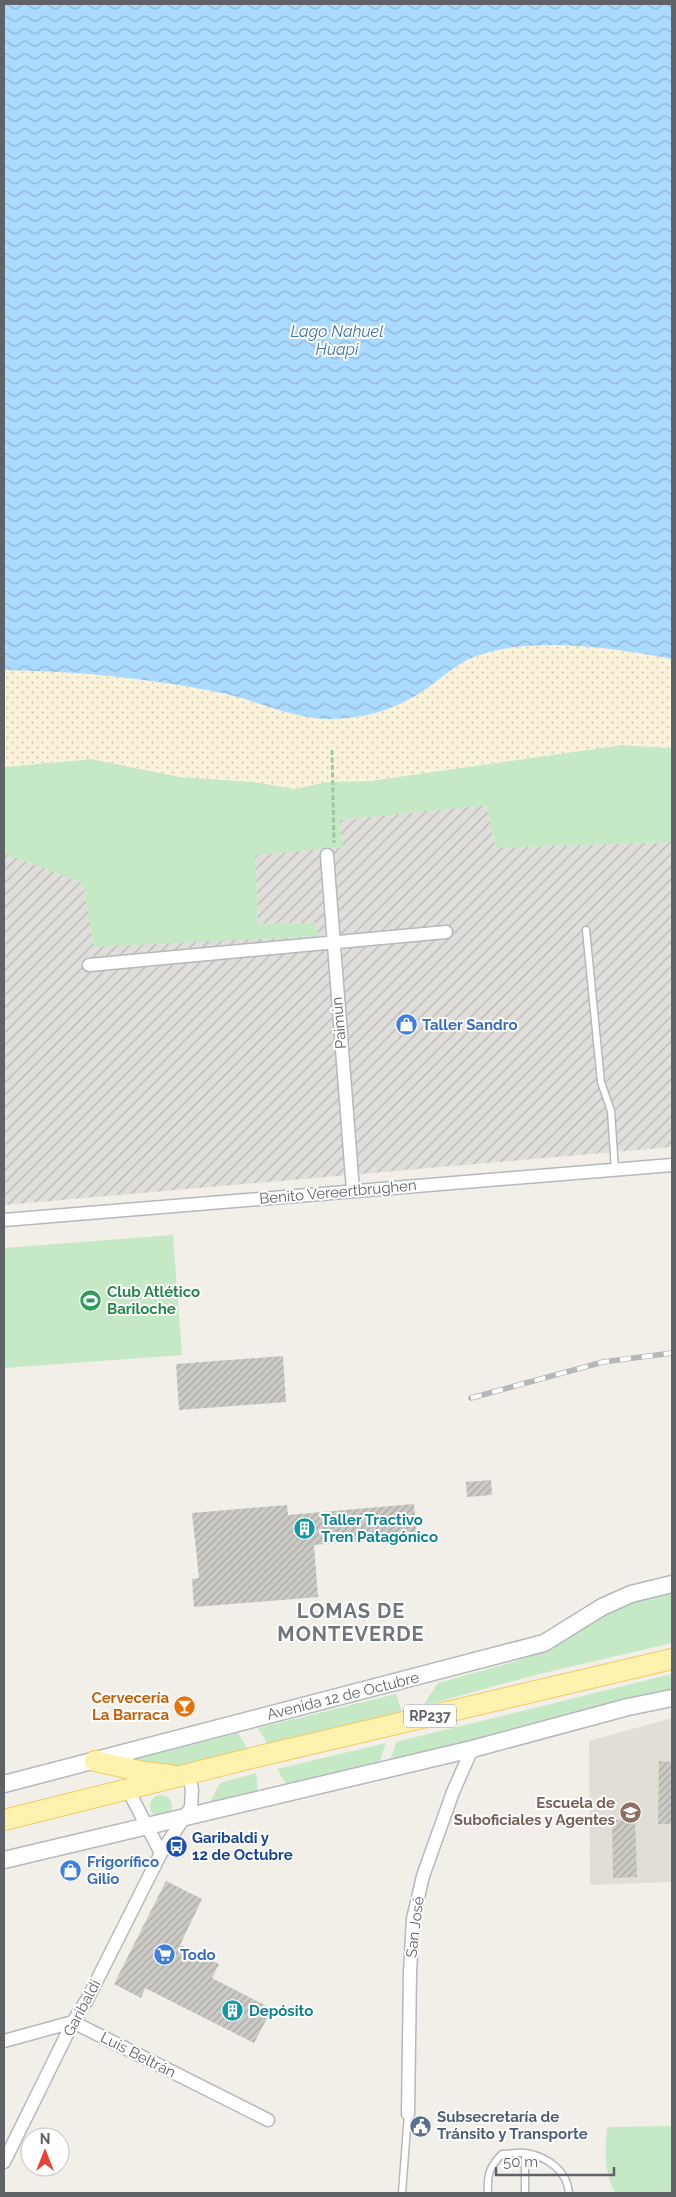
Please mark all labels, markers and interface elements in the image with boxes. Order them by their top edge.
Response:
water label: Lago Nahuel Huapi [291,322,383,359]
street label: Paimún [328,996,350,1050]
shop icon: Taller Sandro [394,1013,418,1037]
place label: Taller Sandro [422,1016,518,1034]
street label: Benito Vereertbrughen [259,1176,417,1208]
place label: Club Atlético Bariloche [107,1283,200,1318]
sports icon: Club Atlético Bariloche [79,1289,103,1313]
place label: Taller Tractivo Tren Patagónico [321,1511,438,1546]
building icon: Taller Tractivo Tren Patagónico [293,1517,317,1541]
district label: LOMAS DE MONTEVERDE [277,1599,425,1646]
street label: Avenida 12 de Octubre [265,1668,421,1724]
place label: Cervecería La Barraca [91,1689,169,1724]
bar icon: Cervecería La Barraca [173,1695,197,1719]
road number: RP237 [404,1704,456,1728]
place label: Escuela de Suboficiales y Agentes [454,1794,615,1829]
school or university icon: Escuela de Suboficiales y Agentes [619,1800,643,1824]
place label: Garibaldi y 12 de Octubre [192,1829,293,1864]
bus stop icon: Garibaldi y 12 de Octubre [164,1835,188,1859]
place label: Frigorífico Gilio [87,1853,159,1888]
shop icon: Frigorífico Gilio [59,1859,83,1883]
street label: San José [402,1895,428,1959]
supermarket icon: Todo [152,1943,176,1967]
place label: Todo [180,1946,216,1964]
street label: Garibaldi [60,1977,104,2039]
building icon: Depósito [221,1999,245,2023]
place label: Depósito [249,2002,313,2020]
street label: Luis Beltrán [97,2028,179,2082]
place label: Subsecretaría de Tránsito y Transporte [437,2108,588,2143]
public building icon: Subsecretaría de Tránsito y Transporte [409,2114,433,2138]
north arrow [20,2127,70,2177]
text: N [40,2131,50,2147]
scale bar [496,2144,614,2176]
text: 50 m [503,2153,538,2171]

